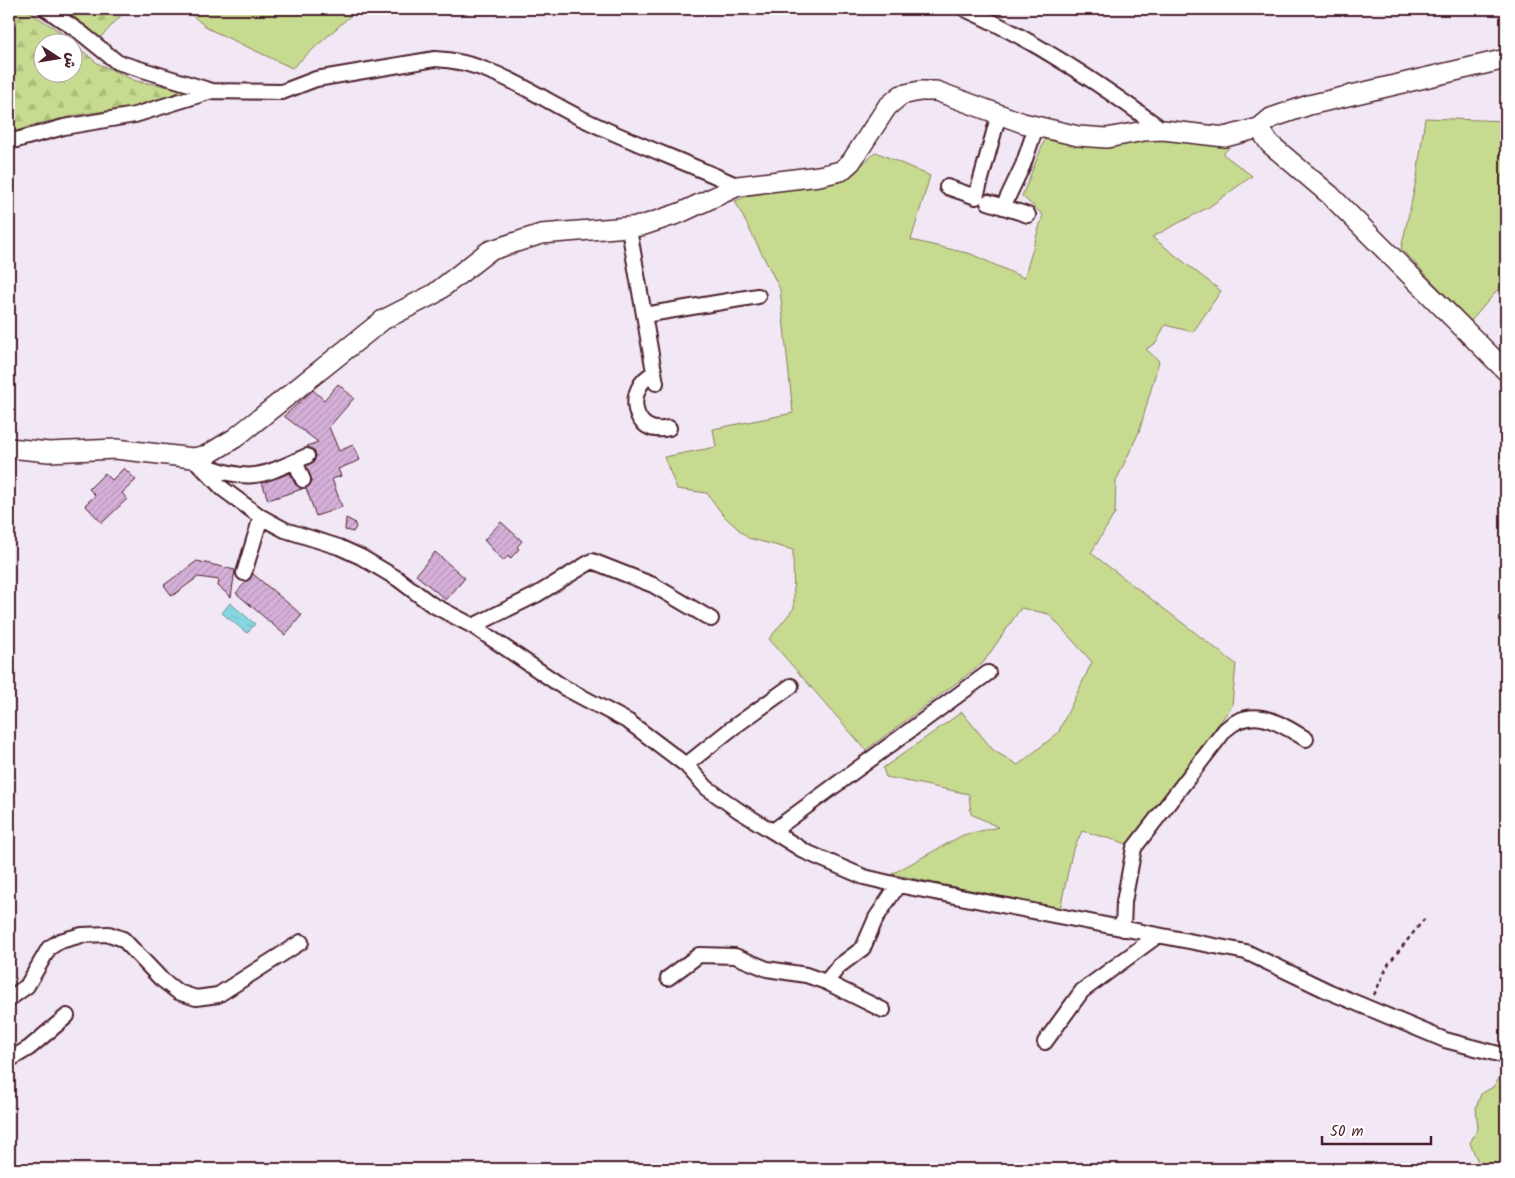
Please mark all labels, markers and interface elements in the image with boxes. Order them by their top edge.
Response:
north arrow [32,32,82,82]
text: ش [57,51,82,70]
scale bar [1322,1113,1431,1145]
text: 50 m [1330,1120,1364,1144]

